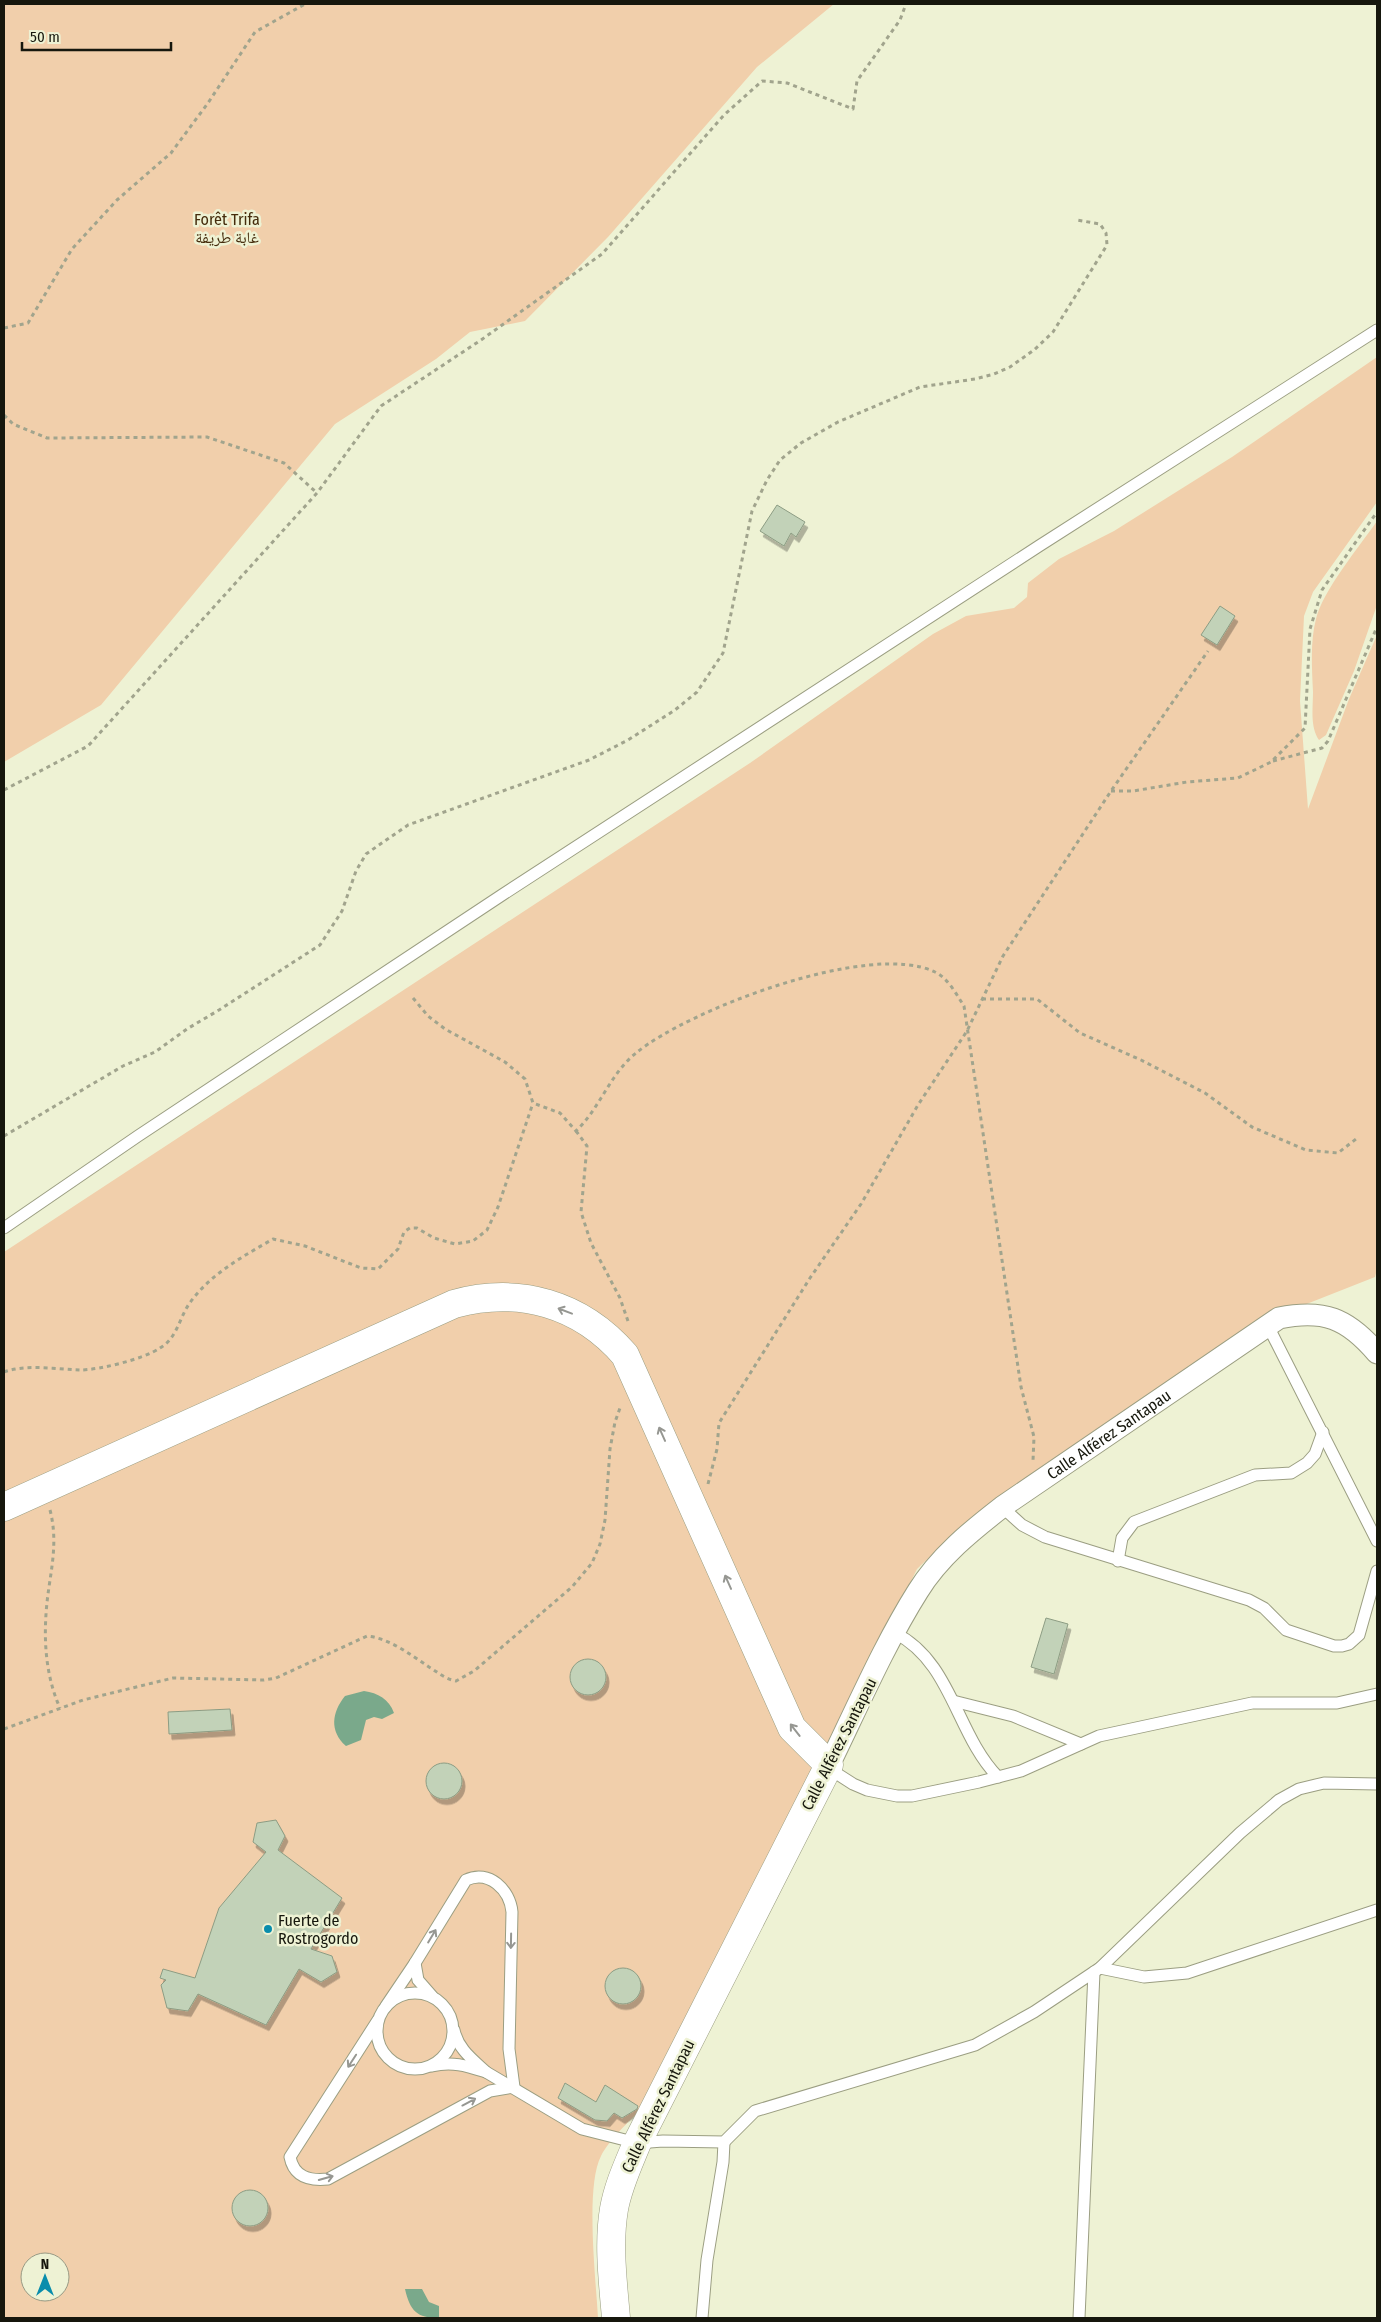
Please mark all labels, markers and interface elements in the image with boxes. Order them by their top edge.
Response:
scale bar [22,20,171,52]
text: 50 m [30,28,60,46]
park label: Forêt Trifa غابة طريفة [194,210,260,247]
one-way arrow [558,1305,573,1315]
street label: Calle Alférez Santapau [1043,1385,1174,1483]
one-way arrow [657,1427,666,1442]
one-way arrow [722,1575,732,1590]
street label: Calle Alférez Santapau [797,1675,881,1813]
one-way arrow [790,1723,801,1736]
place label: Fuerte de Rostrogordo [278,1911,358,1948]
marker: Fuerte de Rostrogordo [262,1923,274,1935]
one-way arrow [427,1929,437,1943]
one-way arrow [506,1933,516,1949]
street label: Calle Alférez Santapau [618,2036,698,2176]
one-way arrow [346,2054,356,2068]
one-way arrow [461,2097,476,2106]
one-way arrow [317,2172,333,2182]
north arrow [20,2252,70,2302]
text: N [41,2256,49,2273]

